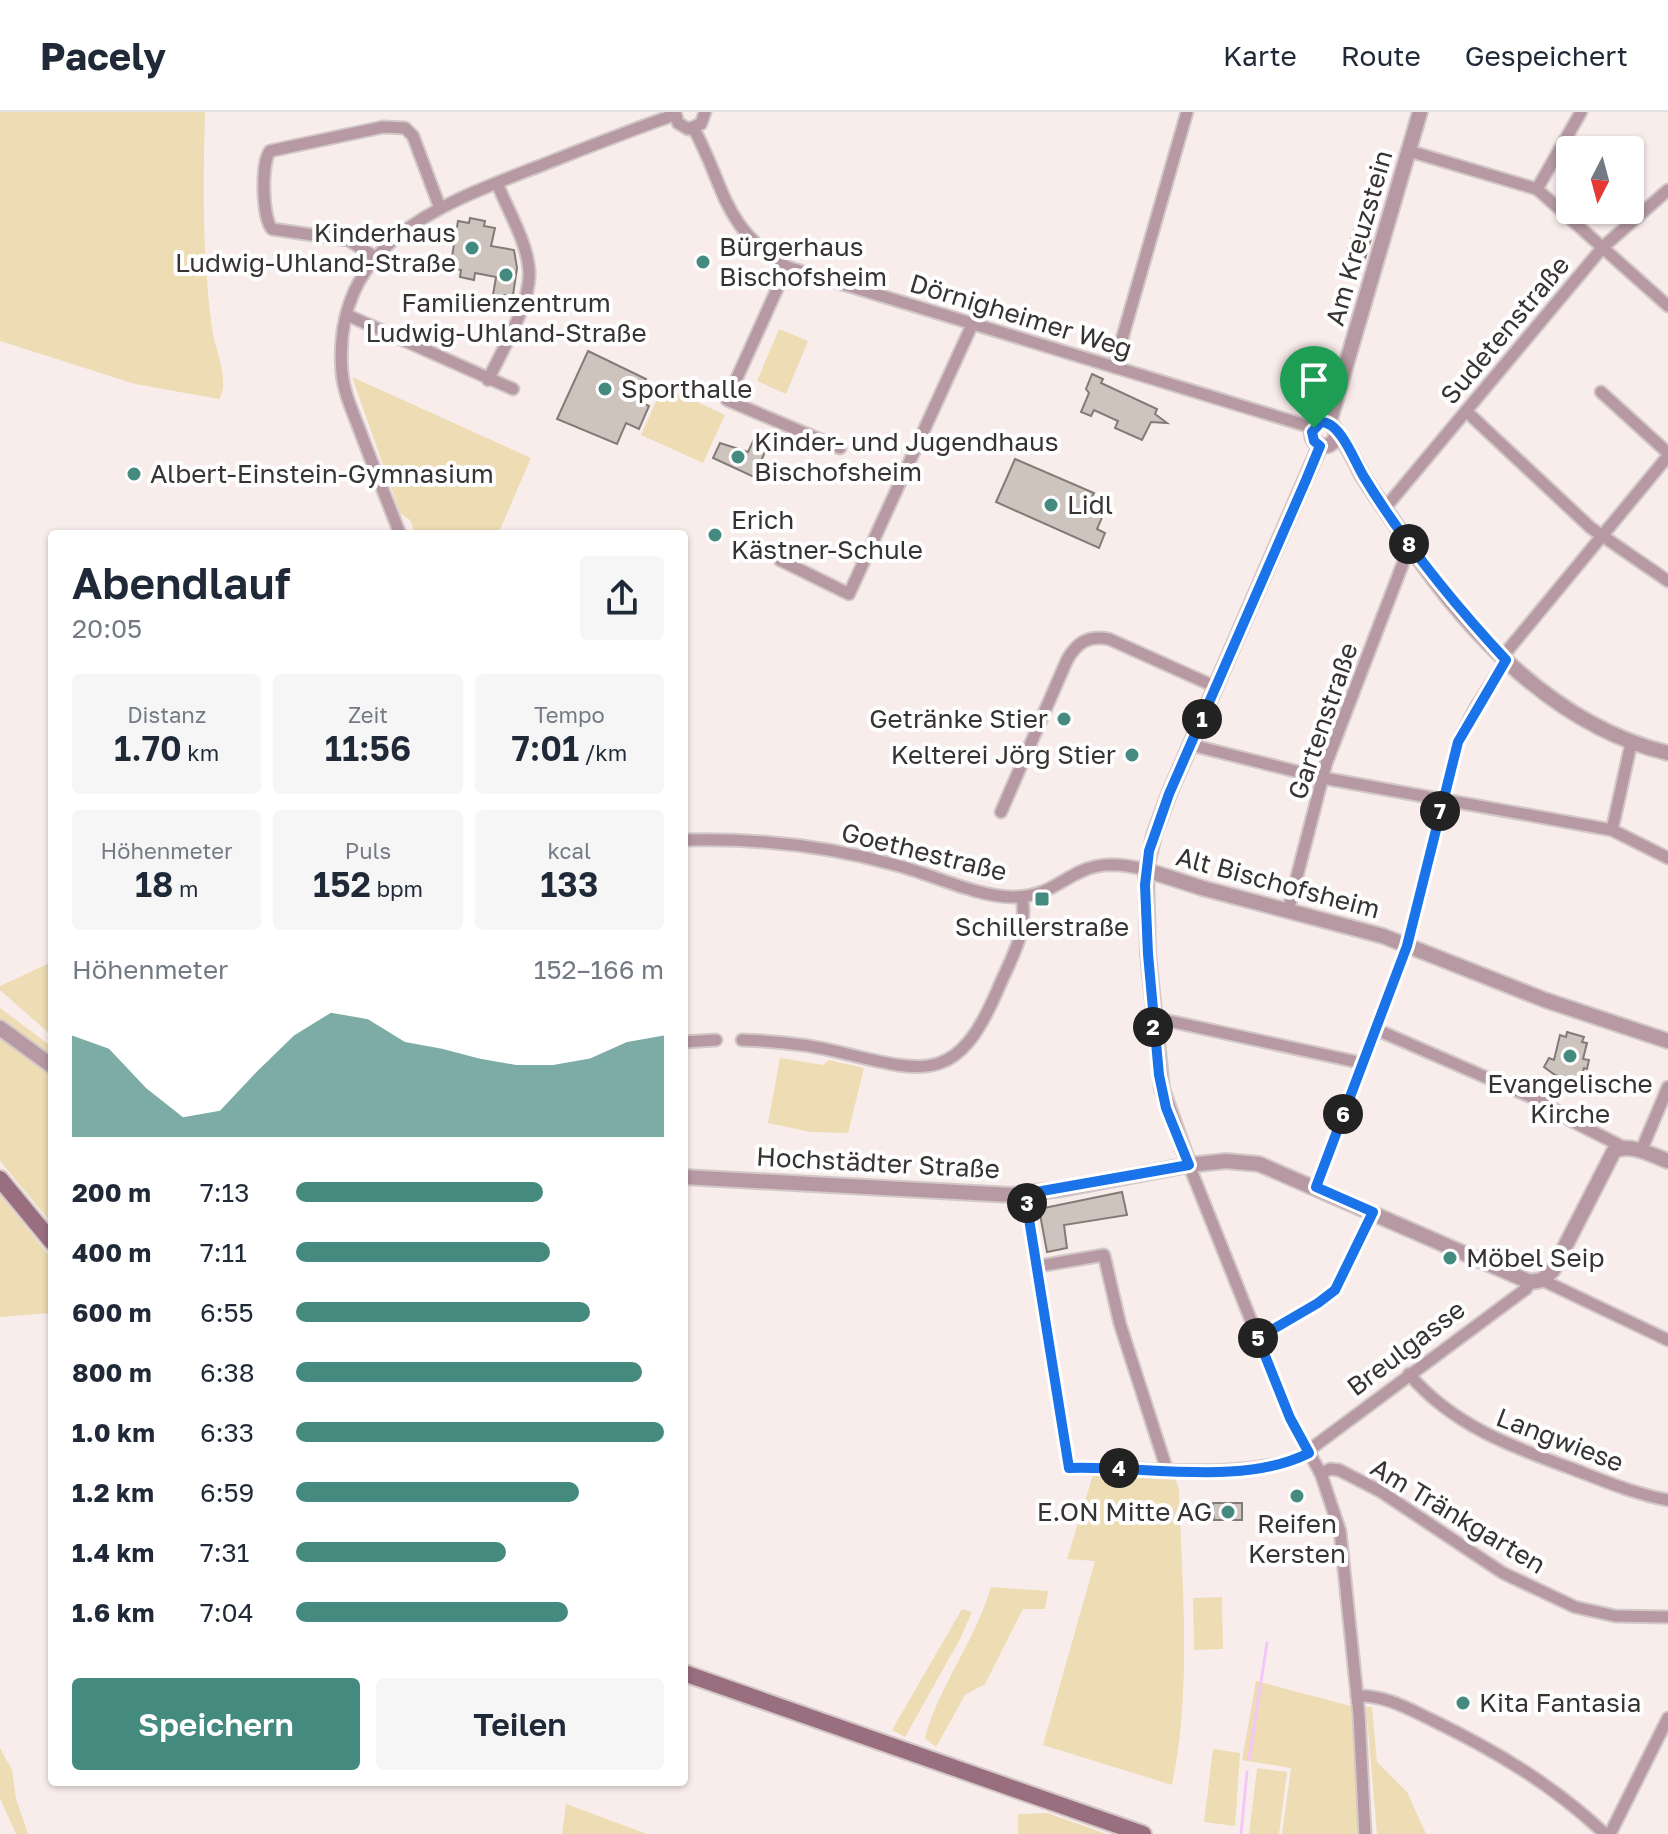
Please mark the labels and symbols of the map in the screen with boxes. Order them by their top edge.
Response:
north arrow [1556,136,1644,224]
street label: Am Kreuzstein [1319,147,1398,329]
place label: Kinderhaus Ludwig-Uhland-Straße [175,217,456,278]
place label: Bürgerhaus Bischofsheim [719,231,887,292]
marker: Kinderhaus Ludwig-Uhland-Straße [463,239,481,257]
street label: Sudetenstraße [1434,249,1576,410]
marker: Bürgerhaus Bischofsheim [694,253,712,271]
marker: Familienzentrum Ludwig-Uhland-Straße [497,266,515,284]
street label: Dörnigheimer Weg [906,267,1136,364]
place label: Familienzentrum Ludwig-Uhland-Straße [365,287,647,348]
pin [1280,346,1348,428]
place label: Sporthalle [621,373,752,404]
marker: Sporthalle [596,380,614,398]
place label: Kinder- und Jugendhaus Bischofsheim [754,426,1059,487]
marker: Kinder- und Jugendhaus Bischofsheim [729,448,747,466]
place label: Albert-Einstein-Gymnasium [150,458,494,489]
marker: Albert-Einstein-Gymnasium [125,465,143,483]
place label: Lidl [1067,489,1113,520]
marker: Lidl [1042,496,1060,514]
place label: Erich Kästner-Schule [731,504,923,565]
pin: 8 [1389,524,1429,564]
marker: Erich Kästner-Schule [706,526,724,544]
street label: Gartenstraße [1281,638,1364,803]
pin: 1 [1182,699,1222,739]
place label: Getränke Stier [869,703,1048,734]
marker: Getränke Stier [1055,710,1073,728]
place label: Kelterei Jörg Stier [891,739,1116,770]
marker: Kelterei Jörg Stier [1123,746,1141,764]
pin: 7 [1420,791,1460,831]
street label: Goethestraße [838,816,1010,887]
street label: Alt Bischofsheim [1173,840,1383,925]
marker: Schillerstraße [1033,890,1051,908]
place label: Schillerstraße [955,911,1129,942]
pin: 2 [1133,1007,1173,1047]
marker: Evangelische Kirche [1561,1047,1579,1065]
place label: Evangelische Kirche [1487,1068,1653,1129]
pin: 6 [1323,1094,1363,1134]
street label: Hochstädter Straße [755,1141,1001,1184]
pin: 3 [1007,1183,1047,1223]
place label: Möbel Seip [1466,1242,1605,1273]
marker: Möbel Seip [1441,1249,1459,1267]
street label: Breulgasse [1341,1293,1471,1402]
pin: 5 [1238,1318,1278,1358]
street label: Langwiese [1492,1401,1628,1478]
pin: 4 [1099,1448,1139,1488]
street label: Am Tränkgarten [1365,1451,1551,1580]
marker: Reifen Kersten [1288,1487,1306,1505]
place label: E.ON Mitte AG [1037,1496,1212,1527]
marker: E.ON Mitte AG [1219,1503,1237,1521]
place label: Reifen Kersten [1248,1508,1346,1569]
place label: Kita Fantasia [1479,1687,1641,1718]
marker: Kita Fantasia [1454,1694,1472,1712]

